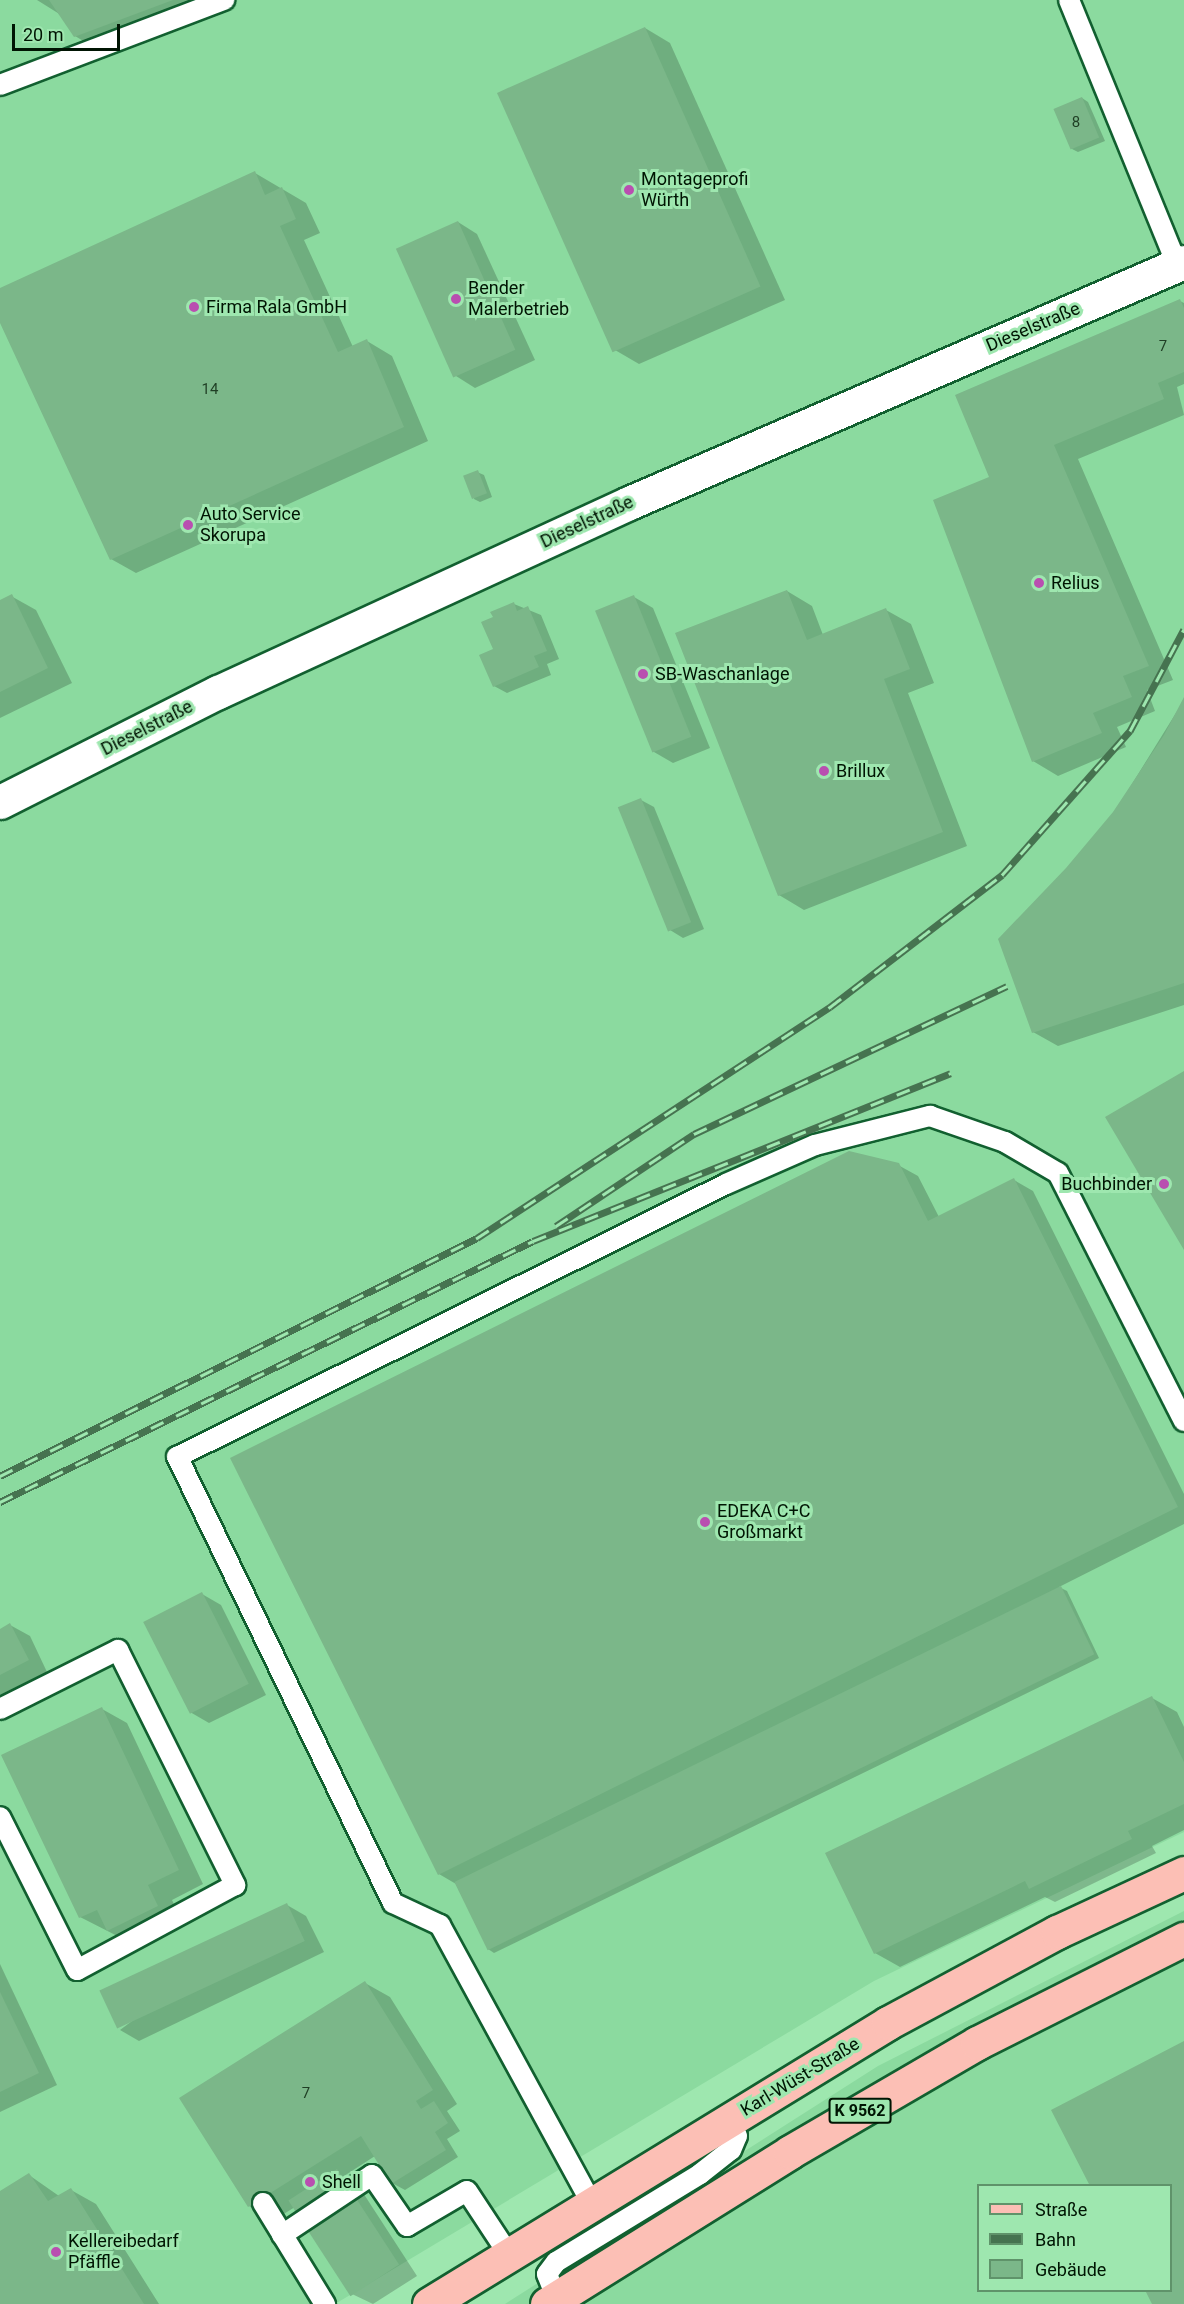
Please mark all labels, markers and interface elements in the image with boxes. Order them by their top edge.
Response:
scale bar [15,12,123,50]
text: 20 m [23,24,63,45]
house number: 8 [1072,114,1080,132]
place label: Montageprofi Würth [641,169,749,212]
marker: Montageprofi Würth [622,183,636,197]
place label: Bender Malerbetrieb [468,278,569,320]
marker: Bender Malerbetrieb [449,292,463,306]
place label: Firma Rala GmbH [206,296,347,318]
street label: Dieselstraße [983,298,1083,356]
marker: Firma Rala GmbH [187,300,201,314]
house number: 7 [1159,338,1167,356]
house number: 14 [202,381,218,399]
street label: Dieselstraße [537,491,637,553]
place label: Auto Service Skorupa [200,504,301,546]
marker: Auto Service Skorupa [181,518,195,532]
place label: Relius [1051,572,1100,594]
marker: Relius [1032,576,1046,590]
place label: SB-Waschanlage [655,663,790,685]
marker: SB-Waschanlage [636,667,650,681]
street label: Dieselstraße [98,696,196,760]
place label: Brillux [836,760,885,782]
marker: Brillux [817,764,831,778]
place label: Buchbinder [1061,1173,1152,1195]
marker: Buchbinder [1157,1177,1171,1191]
place label: EDEKA C+C Großmarkt [717,1501,810,1544]
marker: EDEKA C+C Großmarkt [698,1515,712,1529]
street label: Karl-Wüst-Straße [737,2033,863,2121]
house number: 7 [302,2085,310,2103]
road number: K 9562 [828,2098,892,2124]
place label: Shell [322,2171,361,2193]
marker: Shell [303,2175,317,2189]
legend [977,2184,1172,2292]
text: Straße [1035,2199,1087,2220]
text: Bahn [1035,2229,1076,2250]
place label: Kellereibedarf Pfäffle [68,2231,179,2274]
marker: Kellereibedarf Pfäffle [49,2245,63,2259]
text: Gebäude [1035,2259,1106,2280]

